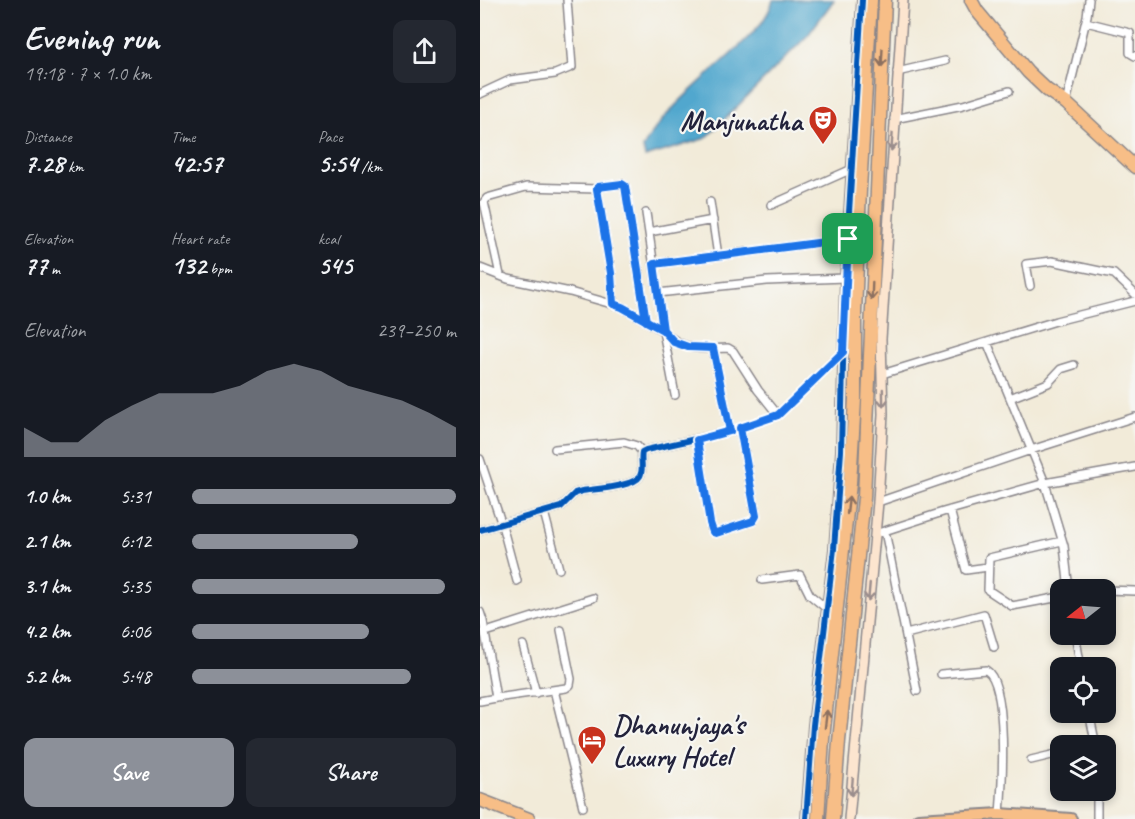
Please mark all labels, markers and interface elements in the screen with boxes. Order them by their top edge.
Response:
text: Evening run [24,17,159,59]
button: share [393,20,456,83]
one-way arrow [876,48,888,68]
text: 19:18 · 7 × 1.0 km [24,61,151,86]
place label: Manjunatha [681,103,805,138]
theatre icon: Manjunatha [807,104,839,146]
text: Distance [24,127,72,147]
text: Time [171,127,195,147]
text: Pace [318,127,343,147]
one-way arrow [887,132,898,152]
text: 7.28 [24,147,64,180]
text: 42:57 [171,147,222,180]
text: 5:54 [318,147,357,180]
text: km [64,157,84,177]
text: /km [357,157,382,177]
pin [822,213,873,264]
icon: arrive [831,222,864,255]
text: Elevation [24,229,73,249]
text: Heart rate [171,229,229,249]
text: kcal [318,229,339,249]
text: 77 [24,249,47,282]
text: 132 [171,249,206,282]
text: 545 [318,249,352,282]
text: m [47,259,60,279]
text: bpm [206,259,232,279]
one-way arrow [866,281,877,301]
text: Elevation [24,318,86,343]
text: 239–250 m [377,318,456,343]
one-way arrow [877,387,888,407]
text: 1.0 km [24,484,71,509]
text: 5:31 [120,484,151,509]
one-way arrow [843,495,854,515]
text: 2.1 km [24,529,71,554]
text: 6:12 [120,529,151,554]
text: 3.1 km [24,574,71,599]
text: 5:35 [120,574,151,599]
north arrow [1050,579,1116,645]
map controls [1050,579,1116,801]
one-way arrow [863,582,874,602]
text: 4.2 km [24,619,71,644]
text: 6:06 [120,619,151,644]
button: locate [1050,657,1116,723]
text: 5.2 km [24,664,70,689]
text: 5:48 [120,664,151,689]
place label: Dhanunjaya's Luxury Hotel [613,707,748,774]
one-way arrow [820,709,831,729]
hotel icon: Dhanunjaya's Luxury Hotel [576,724,608,766]
button: layers [1050,735,1116,801]
button: Save [24,738,234,807]
button: Share [246,738,456,807]
one-way arrow [846,776,857,796]

